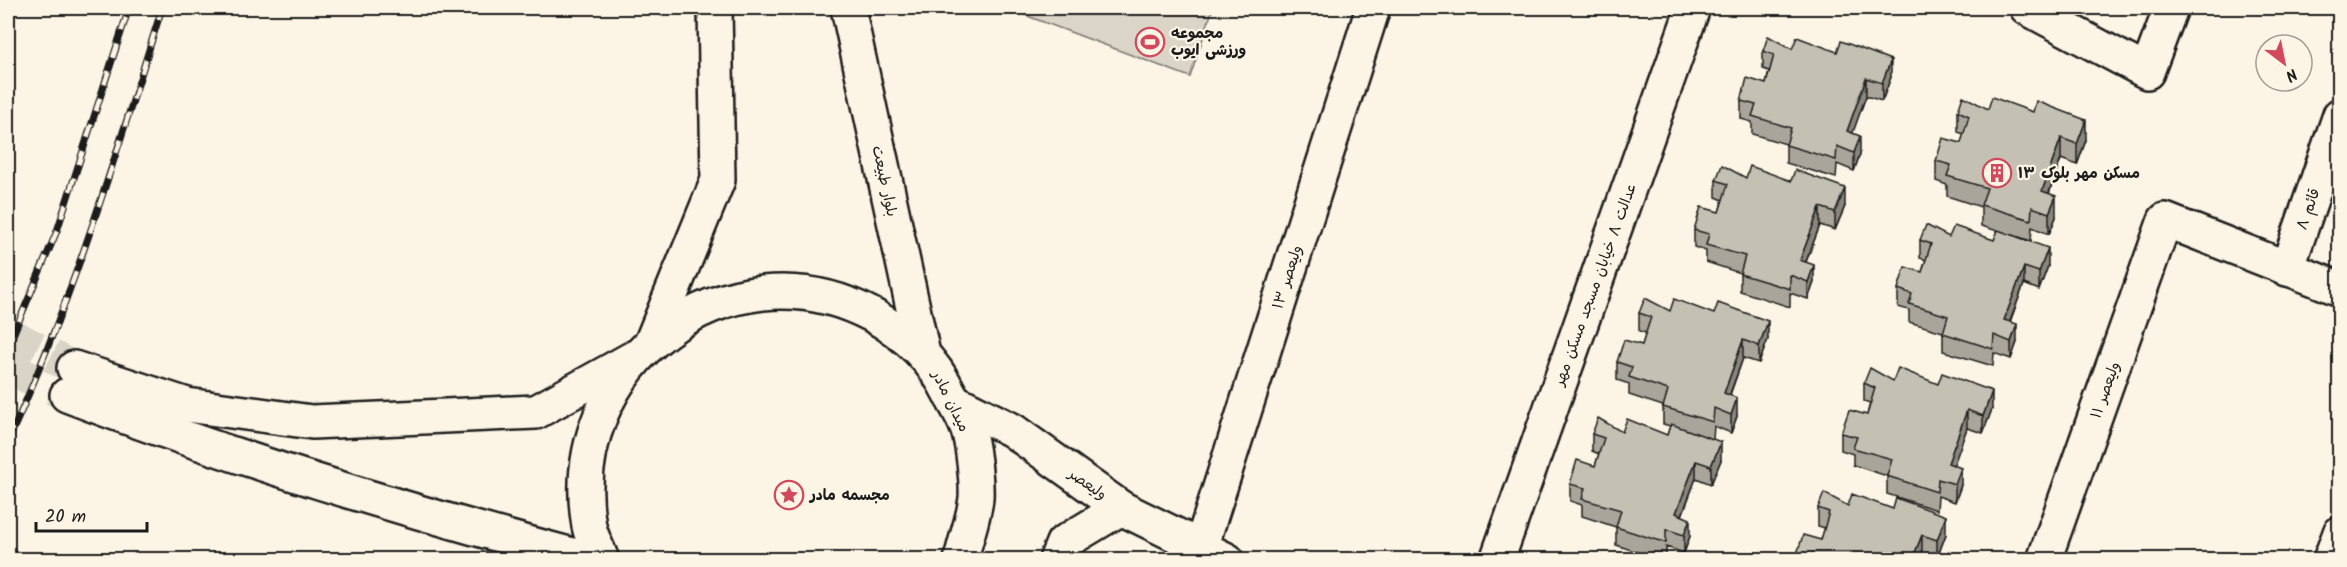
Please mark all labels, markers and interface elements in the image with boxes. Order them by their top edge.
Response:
place label: مجموعه ورزشی ایوب [1171,22,1246,63]
sports icon: مجموعه ورزشی ایوب [1134,26,1166,58]
north arrow [2254,33,2314,93]
text: N [2280,61,2302,88]
street label: بلوار طبیعت [865,143,903,219]
building icon: مسکن مهر بلوک ۱۳ [1981,157,2013,189]
place label: مسکن مهر بلوک ۱۳ [2018,162,2140,186]
street label: عدالت ۸ خیابان مسجد مسکن مهر [1547,180,1644,391]
street label: قائم ۸ [2291,185,2327,233]
street label: ولیعصر ۱۳ [1266,242,1310,312]
street label: ولیعصر ۱۱ [2085,358,2127,422]
street label: میدان مادر [924,366,975,436]
street label: ولیعصر [1062,462,1112,507]
place icon: مجسمه مادر [773,479,805,511]
place label: مجسمه مادر [808,484,890,508]
scale bar [36,495,147,533]
text: 20 m [45,503,86,532]

